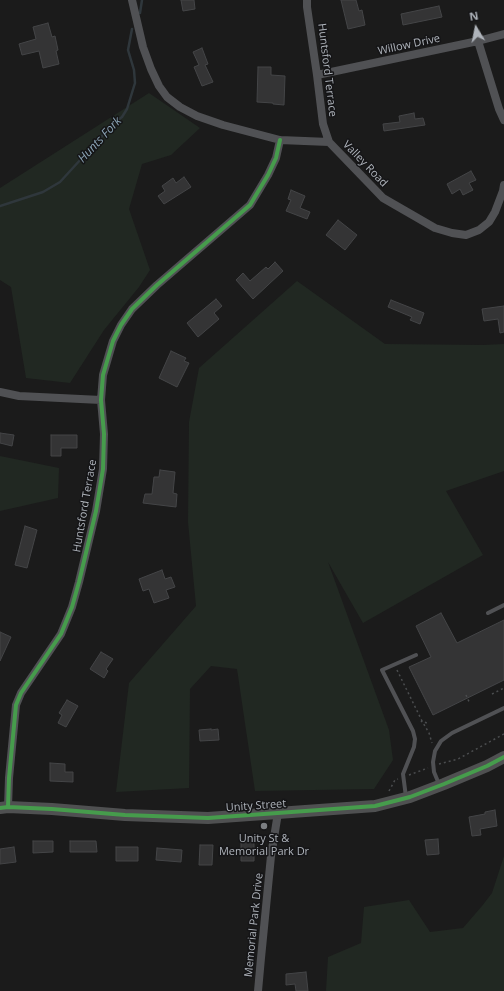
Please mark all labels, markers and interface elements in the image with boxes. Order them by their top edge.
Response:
north arrow [456,8,496,48]
text: N [468,8,480,24]
street label: Huntsford Terrace [315,23,339,117]
street label: Willow Drive [377,32,441,58]
water label: Hunts Fork [75,114,125,166]
street label: Valley Road [340,138,390,190]
street label: Huntsford Terrace [70,459,100,553]
street label: Unity Street [225,797,287,815]
marker: Unity St & Memorial Park Dr [259,821,269,831]
place label: Unity St & Memorial Park Dr [219,832,309,858]
street label: Memorial Park Drive [242,872,266,978]

